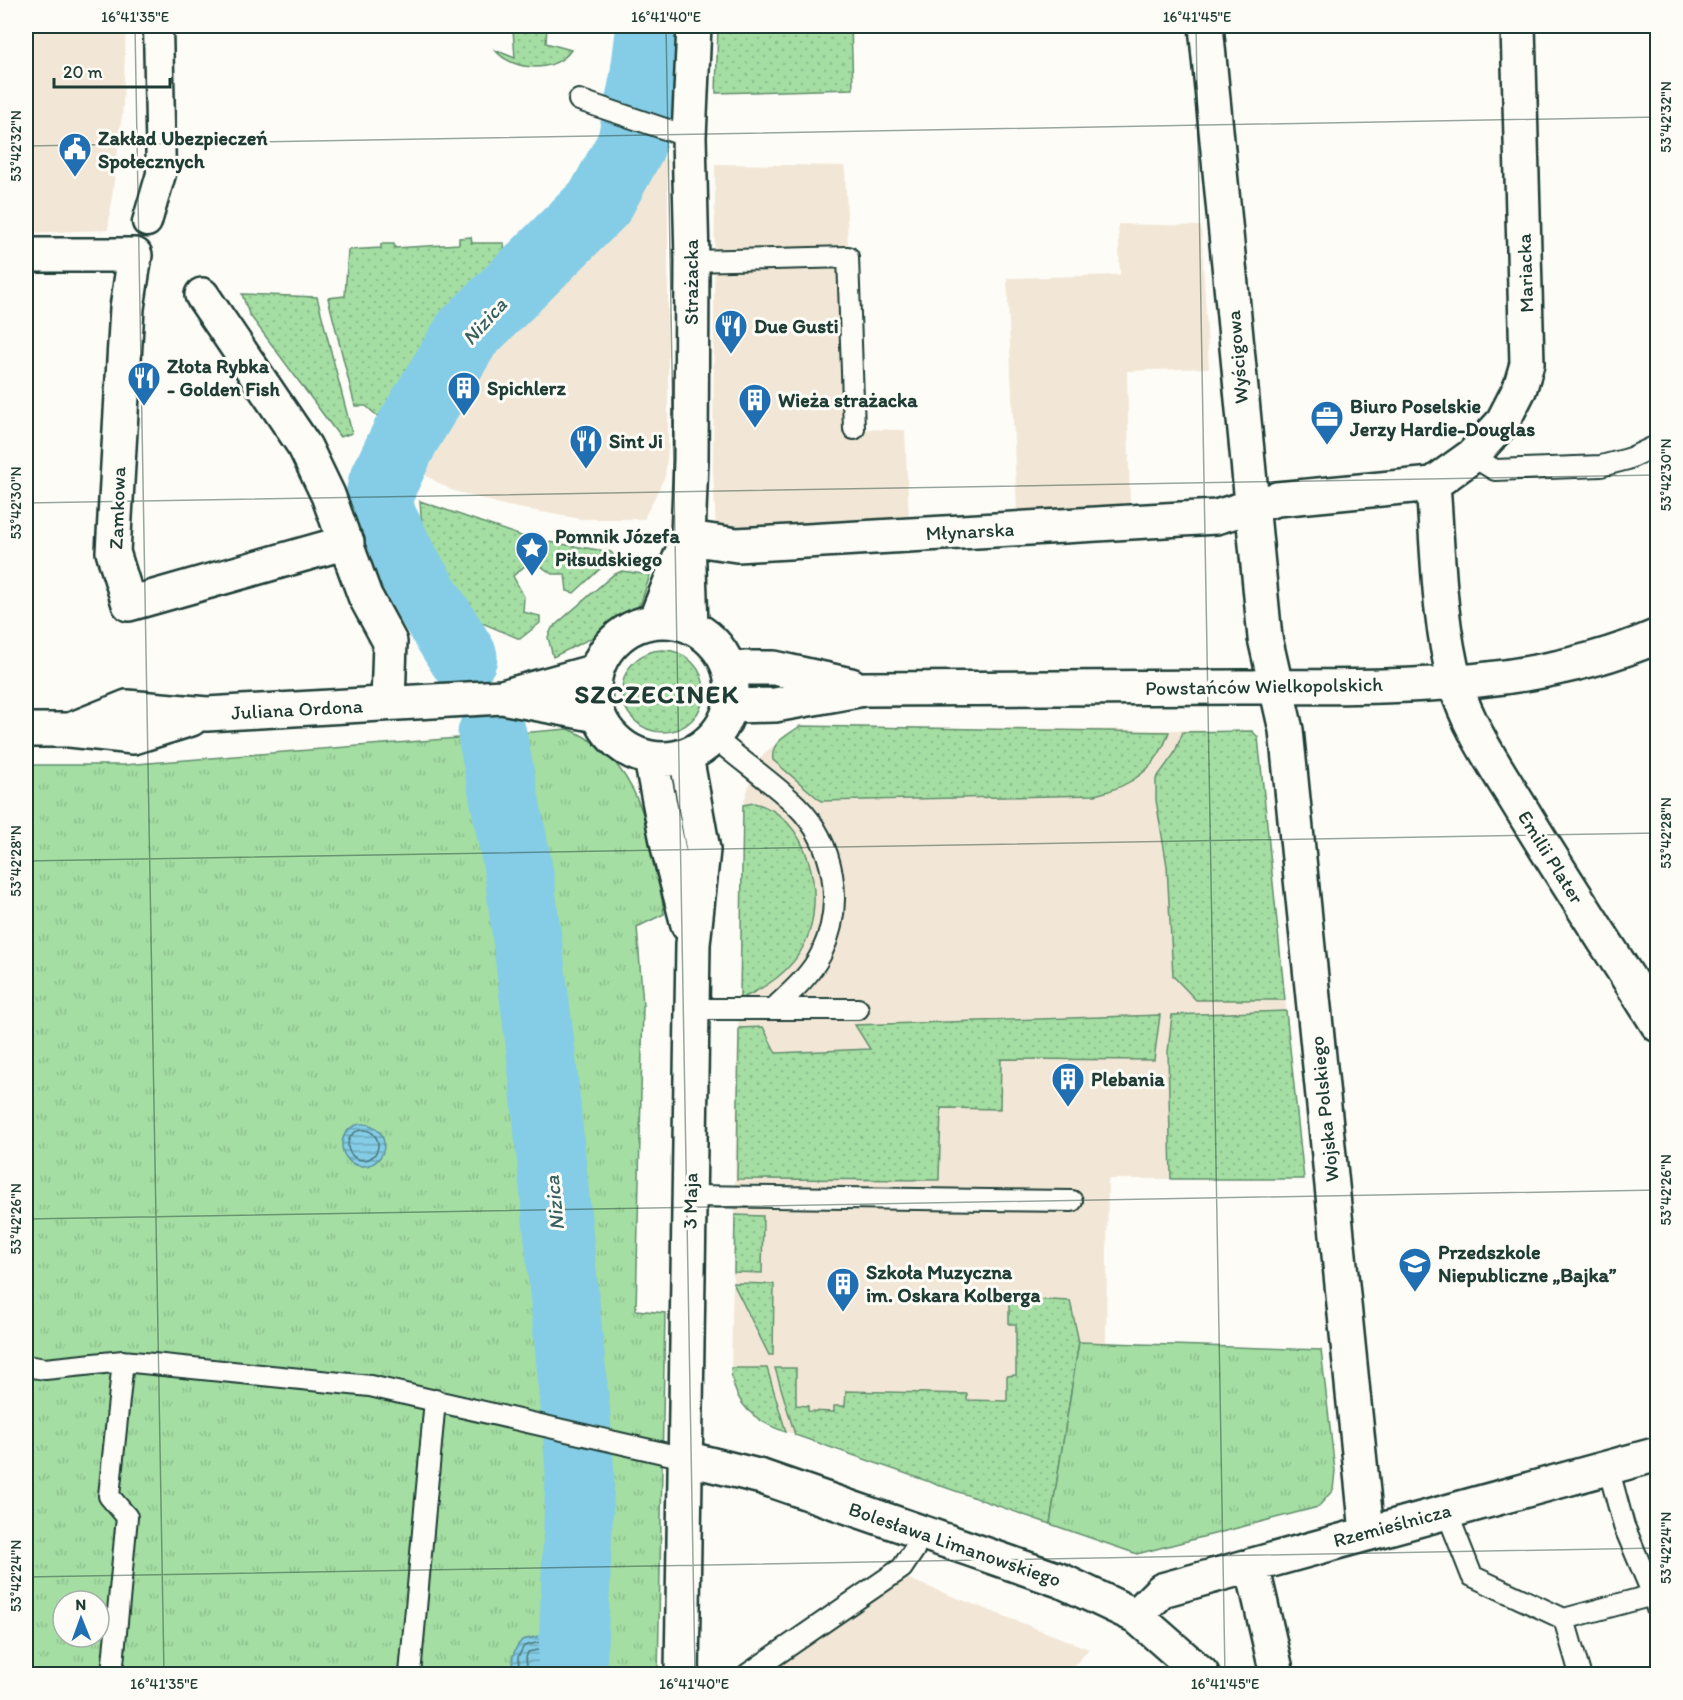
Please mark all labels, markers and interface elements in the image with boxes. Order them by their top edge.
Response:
text: 16°41'35"E [101,8,169,26]
text: 16°41'40"E [631,8,701,26]
text: 16°41'45"E [1163,8,1231,26]
scale bar [54,51,170,89]
text: 20 m [63,61,103,83]
text: 53°42'32"N [1657,81,1675,153]
text: 53°42'32"N [7,110,25,182]
place label: Zakład Ubezpieczeń Społecznych [98,126,268,174]
public building icon: Zakład Ubezpieczeń Społecznych [57,131,93,178]
street label: Mariacka [1512,232,1538,313]
street label: Strażacka [679,238,703,325]
water label: Nizica [456,292,512,350]
restaurant icon: Due Gusti [713,308,749,355]
street label: Wyścigowa [1221,309,1253,405]
place label: Due Gusti [754,314,839,338]
place label: Złota Rybka - Golden Fish [167,354,280,401]
restaurant icon: Złota Rybka - Golden Fish [126,360,162,407]
building icon: Spichlerz [446,370,482,417]
place label: Spichlerz [487,376,566,401]
building icon: Wieża strażacka [737,382,773,429]
place label: Wieża strażacka [778,388,918,412]
place label: Biuro Poselskie Jerzy Hardie-Douglas [1349,394,1535,442]
office icon: Biuro Poselskie Jerzy Hardie-Douglas [1309,399,1345,446]
restaurant icon: Sint Ji [568,423,604,470]
place label: Sint Ji [609,429,663,453]
text: 53°42'30"N [1657,438,1675,512]
street label: Zamkowa [104,465,130,550]
text: 53°42'30"N [7,466,25,540]
street label: Młynarska [925,517,1015,545]
place label: Pomnik Józefa Piłsudskiego [555,524,680,572]
place icon: Pomnik Józefa Piłsudskiego [514,530,550,577]
street label: Powstańców Wielkopolskich [1145,672,1383,700]
district label: SZCZECINEK [574,678,740,710]
street label: Juliana Ordona [230,694,364,724]
text: 53°42'28"N [1657,797,1675,869]
street label: Emilii Plater [1513,806,1589,908]
text: 53°42'28"N [7,825,25,897]
street label: Wojska Polskiego [1304,1035,1344,1183]
building icon: Plebania [1050,1061,1086,1108]
place label: Plebania [1091,1067,1165,1091]
text: 53°42'26"N [1657,1154,1675,1226]
street label: 3 Maja [678,1172,702,1229]
water label: Nizica [539,1174,569,1232]
text: 53°42'26"N [7,1183,25,1255]
place label: Przedszkole Niepubliczne „Bajka” [1438,1240,1617,1288]
school or university icon: Przedszkole Niepubliczne „Bajka” [1397,1246,1433,1293]
place label: Szkoła Muzyczna im. Oskara Kolberga [866,1260,1040,1308]
building icon: Szkoła Muzyczna im. Oskara Kolberga [825,1266,861,1313]
street label: Bolesława Limanowskiego [846,1496,1064,1592]
street label: Rzemieślnicza [1330,1498,1454,1552]
text: 53°42'24"N [1657,1512,1675,1584]
text: 53°42'24"N [7,1540,25,1612]
north arrow [51,1589,111,1649]
text: N [75,1595,86,1614]
text: 16°41'35"E [130,1675,198,1693]
text: 16°41'40"E [659,1675,729,1693]
text: 16°41'45"E [1191,1675,1259,1693]

